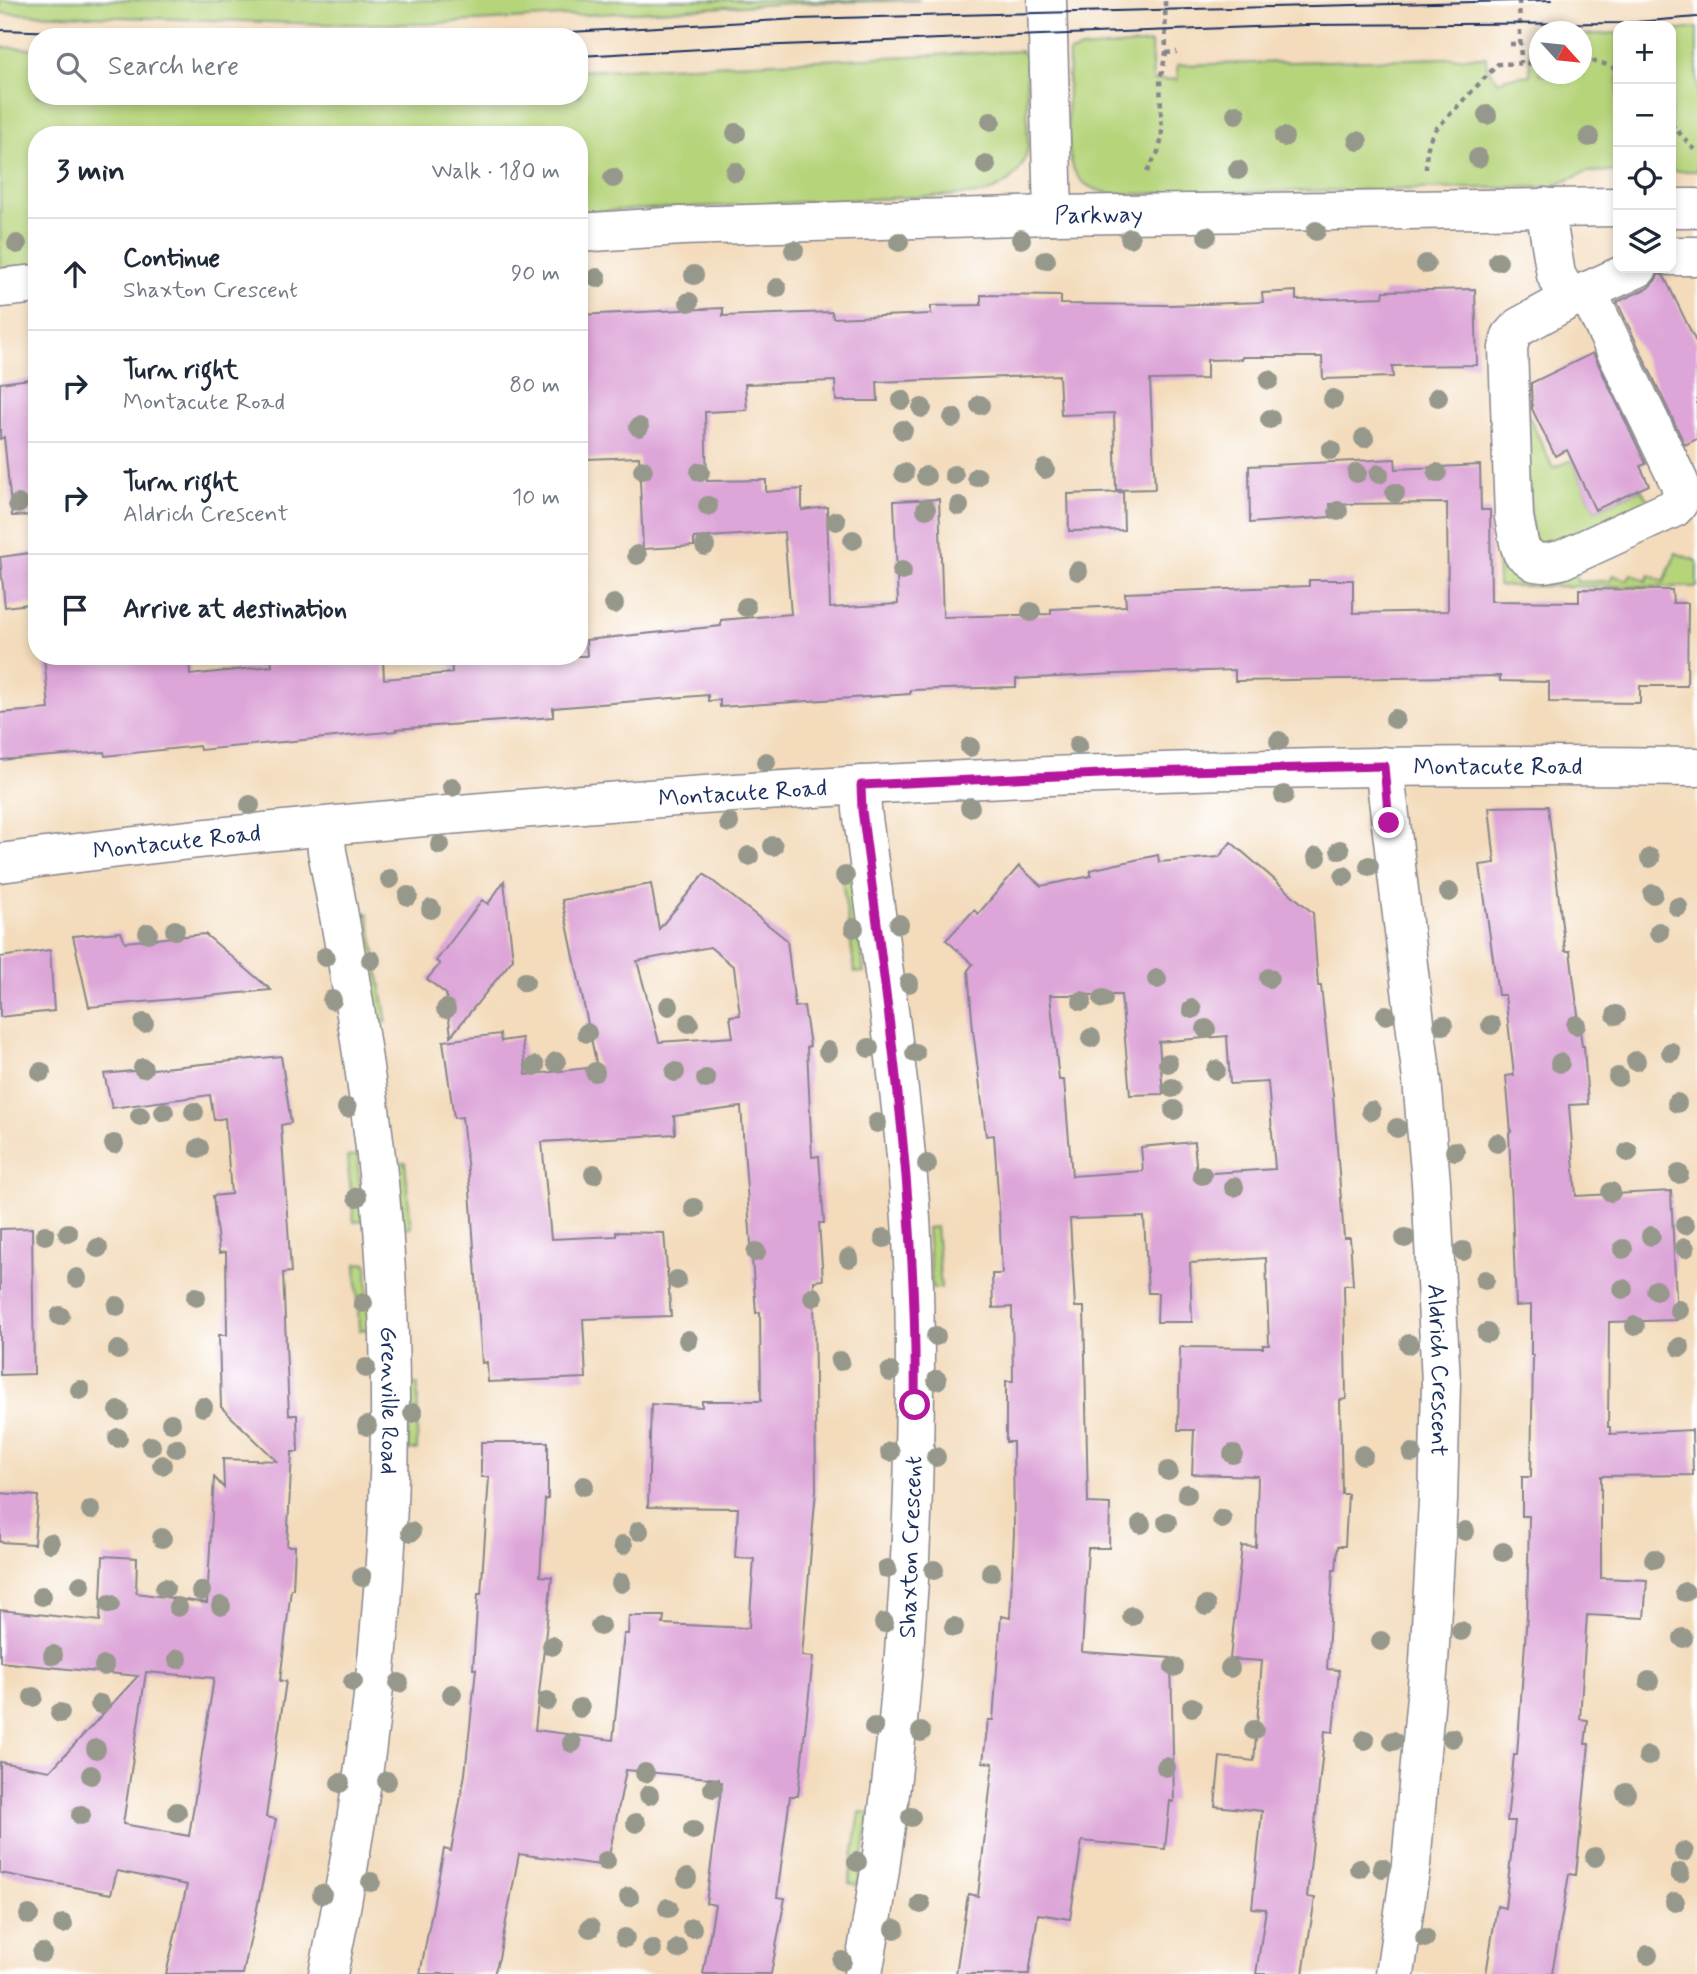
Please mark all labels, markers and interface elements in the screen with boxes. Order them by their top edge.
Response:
north arrow [1529,21,1592,84]
map controls [1613,21,1676,273]
button: + [1613,21,1676,84]
search box [28,28,588,105]
icon: search [52,48,90,86]
text: Search here [108,50,239,84]
button: − [1613,84,1676,147]
button: locate [1613,147,1676,210]
text: 3 min [56,152,125,191]
text: Walk · 180 m [431,157,560,187]
street label: Parkway [1054,200,1143,232]
button: layers [1613,210,1676,273]
text: Continue [123,242,220,276]
icon: ahead [56,255,94,293]
text: 90 m [511,259,560,289]
text: Shaxton Crescent [123,276,298,306]
text: Turn right [123,354,239,388]
icon: right [56,367,94,405]
text: 80 m [509,371,560,401]
text: Montacute Road [123,388,285,418]
text: Turn right [123,466,239,500]
icon: right [56,479,94,517]
text: 10 m [512,483,560,513]
text: Aldrich Crescent [123,500,288,530]
icon: arrive [56,591,94,629]
text: Arrive at destination [123,593,347,627]
street label: Montacute Road [1413,752,1583,784]
street label: Montacute Road [657,773,828,815]
route end [1373,807,1404,838]
street label: Montacute Road [91,818,262,868]
street label: Aldrich Crescent [1419,1283,1455,1457]
street label: Grenville Road [372,1326,404,1475]
route start [899,1389,930,1420]
street label: Shaxton Crescent [893,1455,930,1639]

